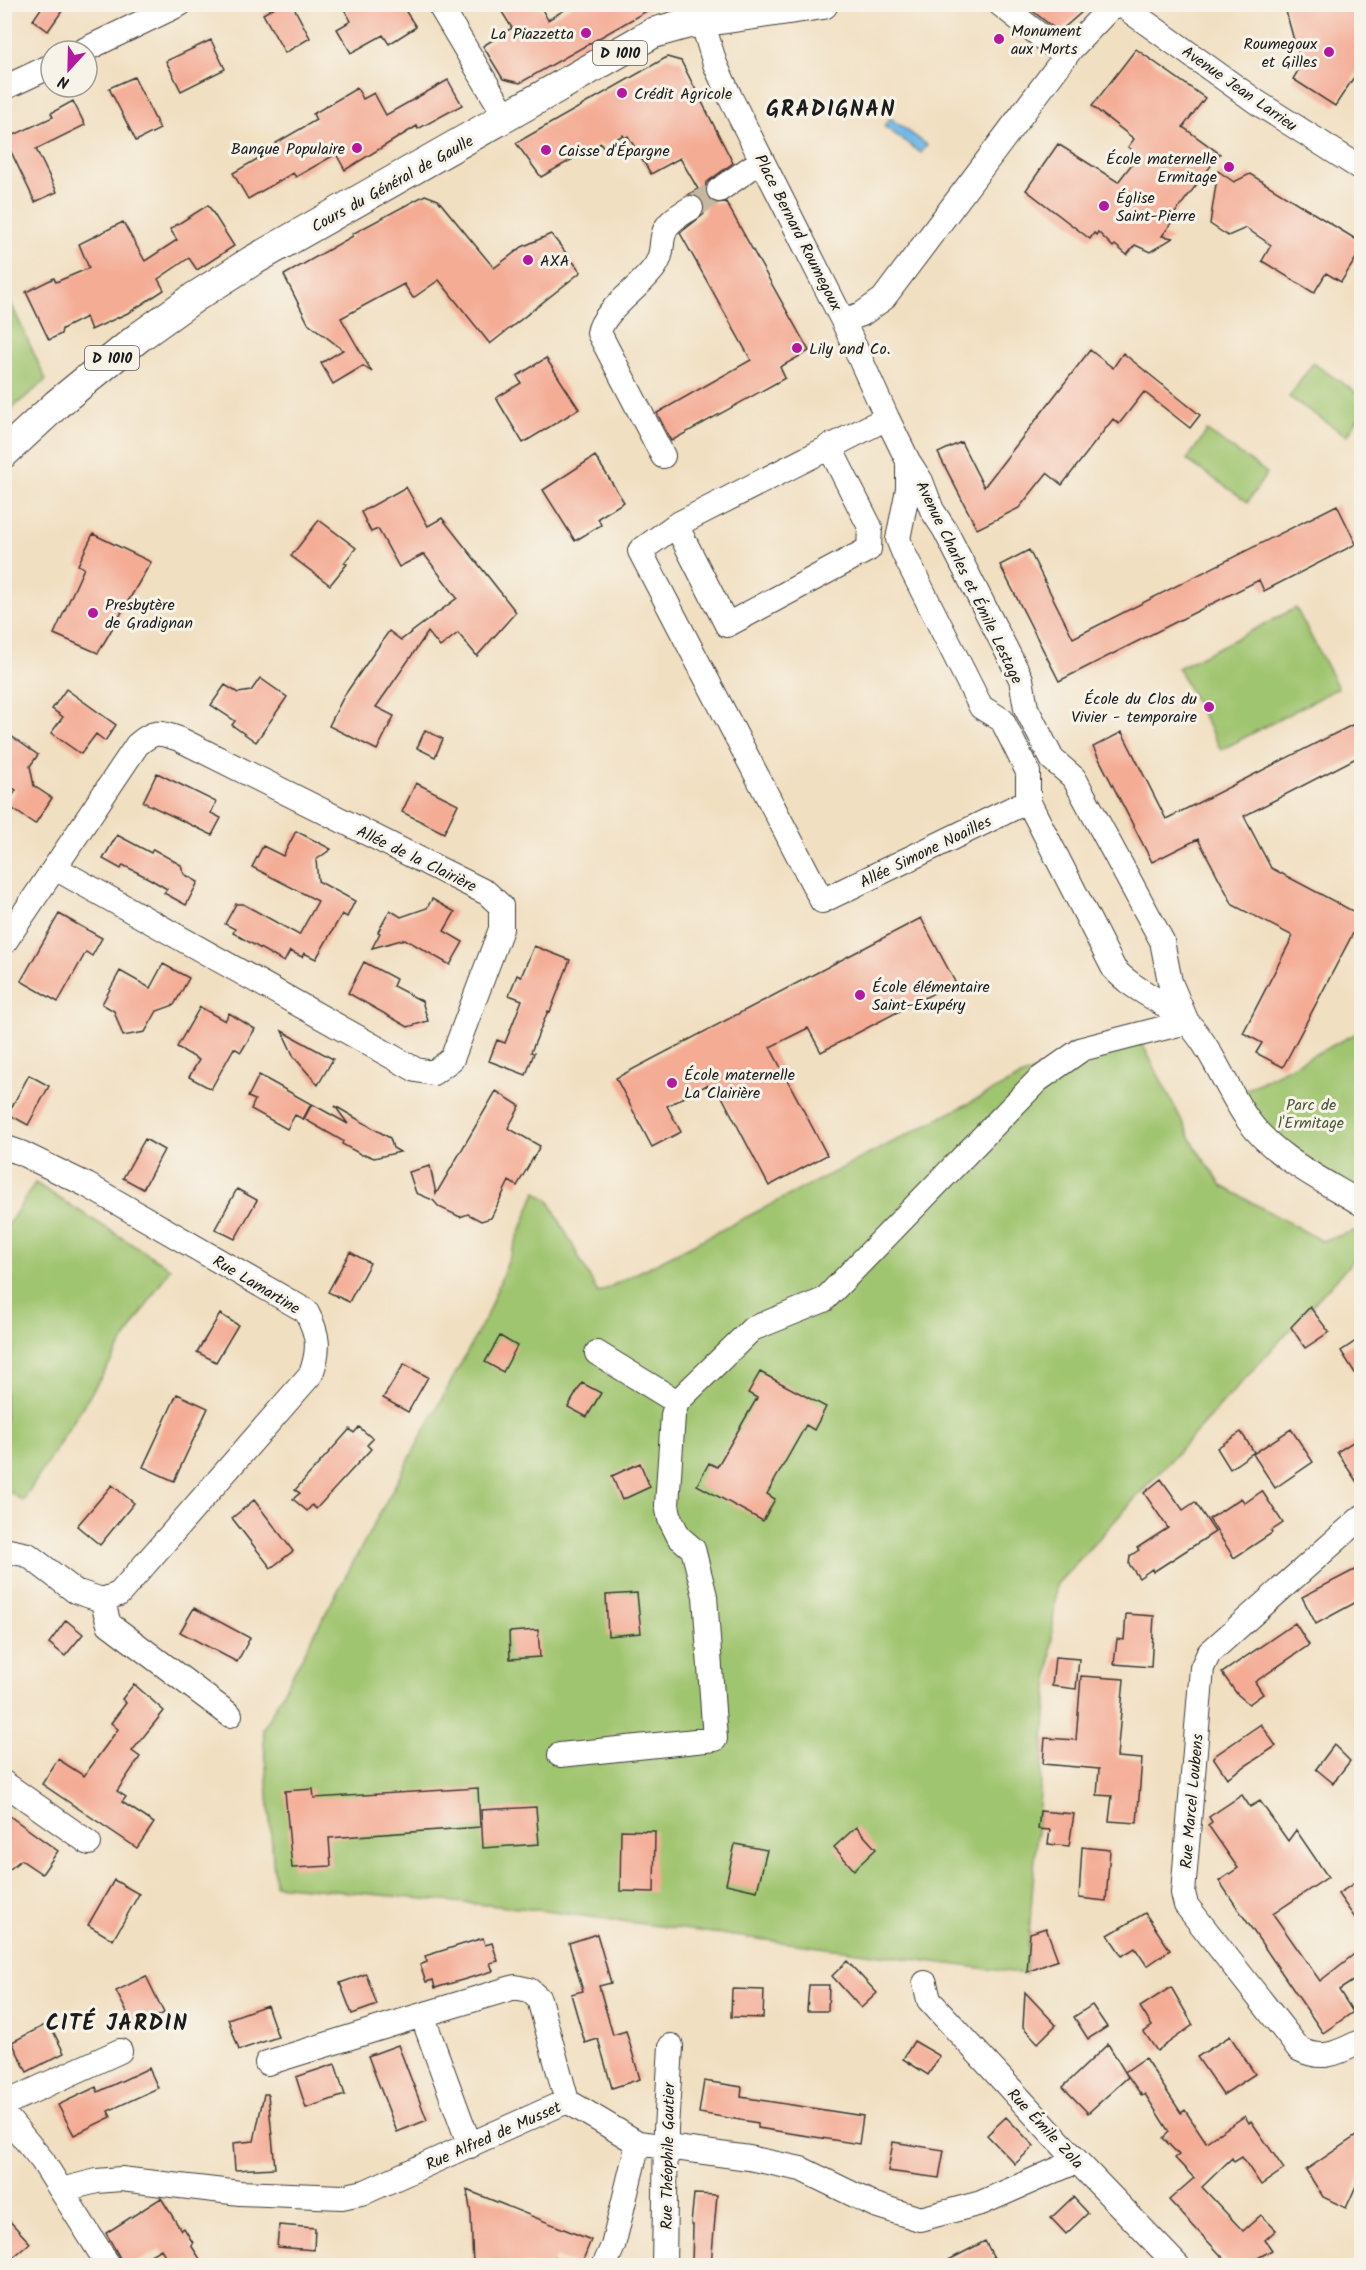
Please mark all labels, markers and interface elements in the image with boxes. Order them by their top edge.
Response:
place label: Monument aux Morts [1011,19,1083,62]
place label: La Piazzetta [490,22,574,47]
marker: La Piazzetta [579,26,593,40]
marker: Monument aux Morts [992,32,1006,46]
place label: Roumegoux et Gilles [1243,32,1318,75]
north arrow [39,39,99,99]
street label: Avenue Jean Larrieu [1176,40,1302,139]
road number: D 1010 [593,41,647,65]
marker: Roumegoux et Gilles [1322,45,1336,59]
text: N [55,68,73,95]
place label: Crédit Agricole [634,82,732,107]
marker: Crédit Agricole [615,86,629,100]
district label: GRADIGNAN [766,93,896,128]
street label: Cours du Général de Gaulle [307,129,478,239]
place label: Banque Populaire [231,137,345,162]
place label: Caisse d'Épargne [558,139,670,164]
marker: Banque Populaire [350,141,364,155]
marker: Caisse d'Épargne [539,143,553,157]
place label: École maternelle Ermitage [1106,147,1217,190]
street label: Place Bernard Roumegoux [747,150,849,316]
marker: École maternelle Ermitage [1222,160,1236,174]
place label: Église Saint-Pierre [1116,186,1195,229]
marker: Église Saint-Pierre [1097,199,1111,213]
place label: AXA [540,249,570,274]
marker: AXA [521,253,535,267]
place label: Lily and Co. [809,337,890,362]
marker: Lily and Co. [790,341,804,355]
road number: D 1010 [85,346,139,370]
street label: Avenue Charles et Émile Lestage [908,477,1029,689]
place label: Presbytère de Gradignan [105,593,193,636]
marker: Presbytère de Gradignan [86,606,100,620]
place label: École du Clos du Vivier - temporaire [1071,687,1197,730]
marker: École du Clos du Vivier - temporaire [1202,700,1216,714]
street label: Allée Simone Noailles [856,809,996,895]
street label: Allée de la Clairière [352,819,481,899]
place label: École élémentaire Saint-Exupéry [872,975,990,1018]
marker: École élémentaire Saint-Exupéry [853,988,867,1002]
place label: École maternelle La Clairière [684,1063,795,1106]
marker: École maternelle La Clairière [665,1076,679,1090]
park label: Parc de l'Ermitage [1278,1093,1344,1136]
street label: Rue Lamartine [208,1249,305,1321]
street label: Rue Marcel Loubens [1174,1732,1211,1870]
district label: CITÉ JARDIN [46,2007,188,2042]
street label: Rue Théophile Gautier [655,2081,682,2230]
street label: Rue Émile Zola [1001,2083,1089,2175]
street label: Rue Alfred de Musset [422,2095,566,2178]

